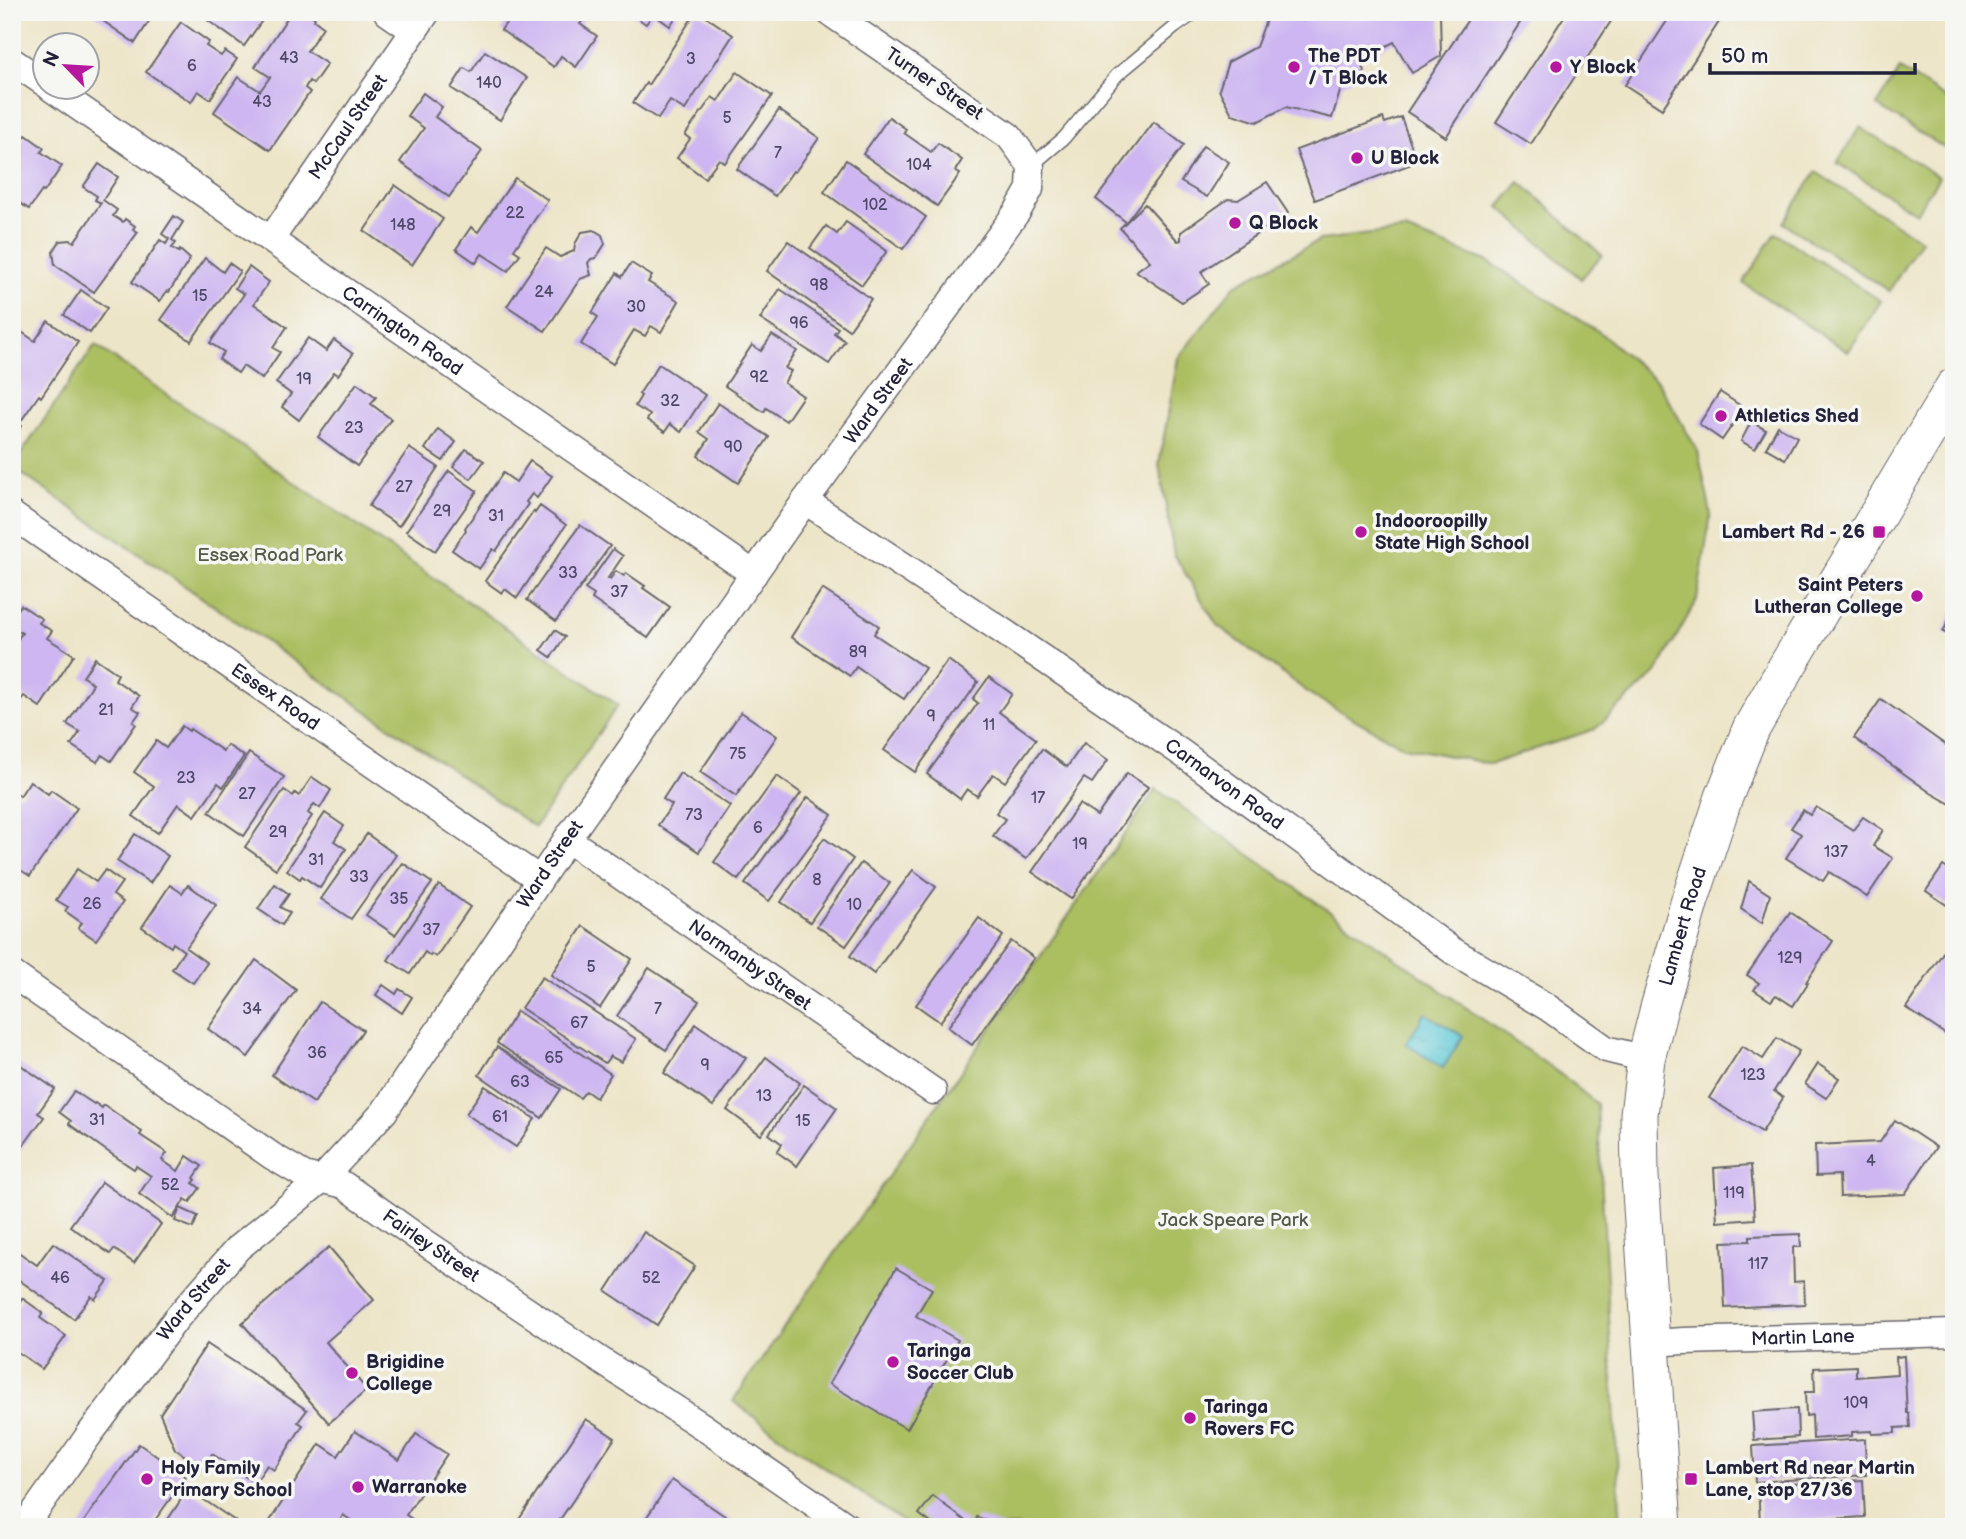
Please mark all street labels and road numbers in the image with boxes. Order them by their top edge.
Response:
street label: Turner Street [881,43,987,125]
street label: McCaul Street [304,70,392,184]
street label: Carrington Road [337,281,467,381]
street label: Ward Street [839,353,918,449]
street label: Essex Road [227,658,324,735]
street label: Carnarvon Road [1161,734,1288,835]
street label: Ward Street [512,816,588,913]
street label: Lambert Road [1654,864,1712,988]
street label: Normanby Street [684,915,816,1015]
street label: Fairley Street [378,1205,484,1287]
street label: Ward Street [152,1253,235,1345]
street label: Martin Lane [1751,1324,1855,1351]

